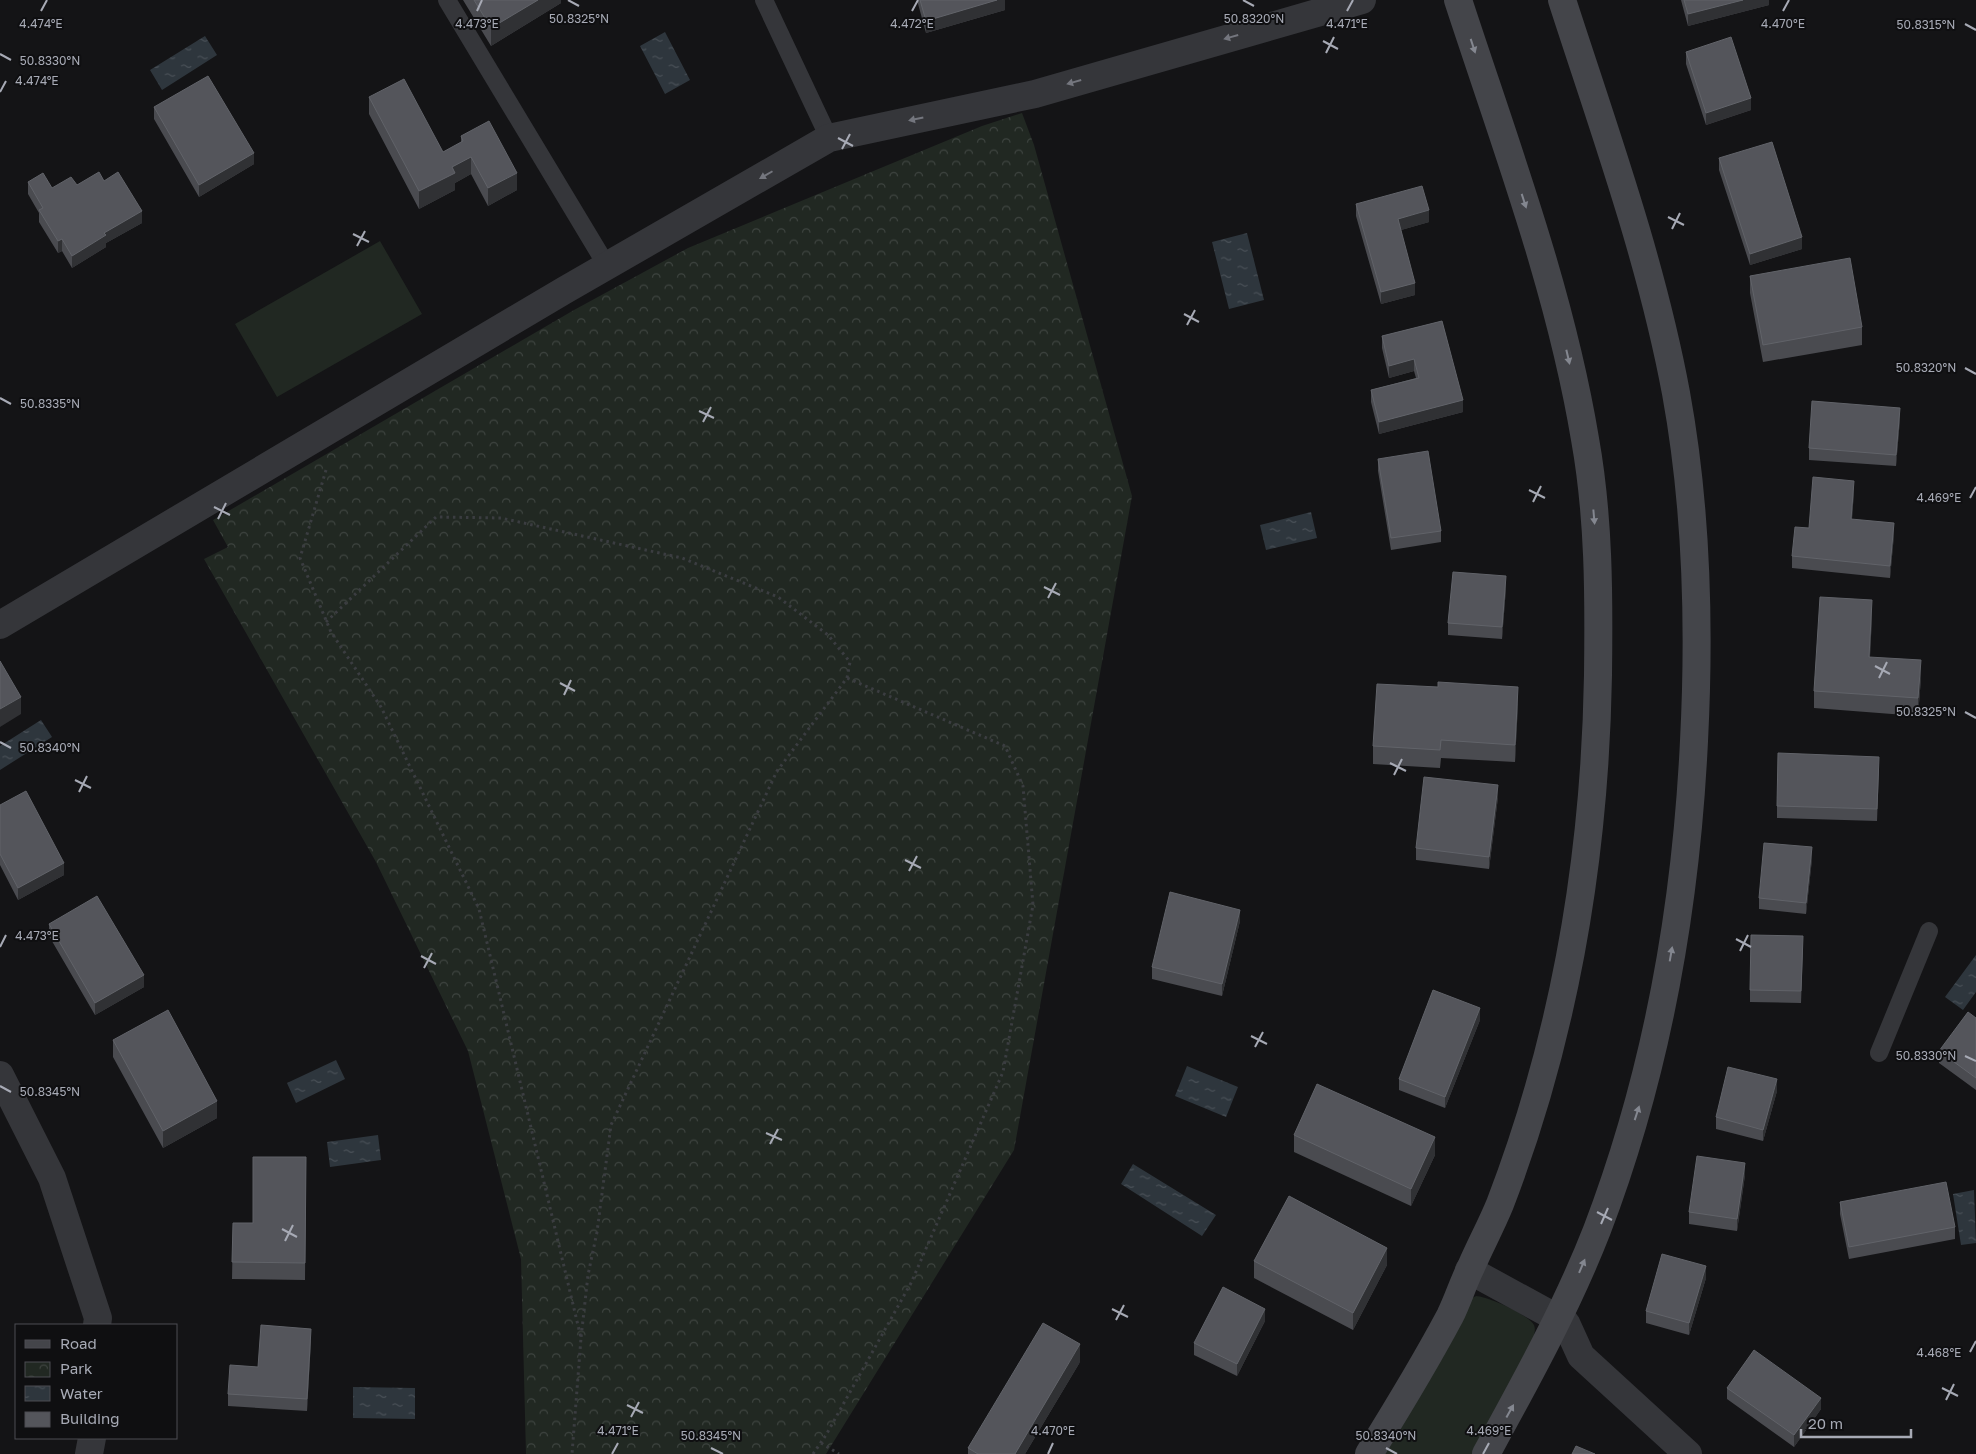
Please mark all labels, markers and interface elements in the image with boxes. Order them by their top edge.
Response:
text: 50.8325°N [549,11,609,26]
text: 50.8320°N [1224,11,1284,26]
text: 4.474°E [19,16,63,31]
text: 4.473°E [455,16,499,31]
text: 4.472°E [890,16,934,31]
text: 4.471°E [1326,16,1368,31]
text: 4.470°E [1761,16,1805,31]
text: 50.8315°N [1897,17,1955,32]
one-way arrow [1223,34,1238,42]
one-way arrow [1470,39,1477,54]
text: 50.8330°N [20,53,80,68]
text: 4.474°E [15,73,59,88]
one-way arrow [1067,79,1082,87]
one-way arrow [909,115,924,123]
one-way arrow [759,170,772,179]
one-way arrow [1520,193,1528,208]
one-way arrow [1564,349,1572,365]
text: 50.8320°N [1896,360,1956,375]
text: 50.8335°N [20,396,80,411]
text: 4.469°E [1917,490,1961,505]
one-way arrow [1590,509,1598,525]
text: 50.8325°N [1896,704,1956,719]
text: 50.8340°N [20,740,80,755]
text: 4.473°E [15,928,59,943]
one-way arrow [1667,946,1675,962]
text: 50.8330°N [1896,1048,1956,1063]
text: 50.8345°N [20,1084,80,1099]
one-way arrow [1633,1105,1641,1120]
one-way arrow [1578,1259,1586,1273]
legend [15,1324,178,1439]
text: Road [60,1334,97,1352]
text: 4.468°E [1917,1345,1961,1360]
text: Park [60,1359,93,1377]
text: Water [60,1384,103,1402]
one-way arrow [1505,1405,1514,1418]
scale bar [1801,1406,1911,1438]
text: Building [60,1409,120,1427]
text: 20 m [1808,1414,1843,1432]
text: 4.471°E [597,1423,639,1438]
text: 4.470°E [1031,1423,1075,1438]
text: 4.469°E [1467,1423,1511,1438]
text: 50.8345°N [681,1428,741,1443]
text: 50.8340°N [1356,1428,1416,1443]

